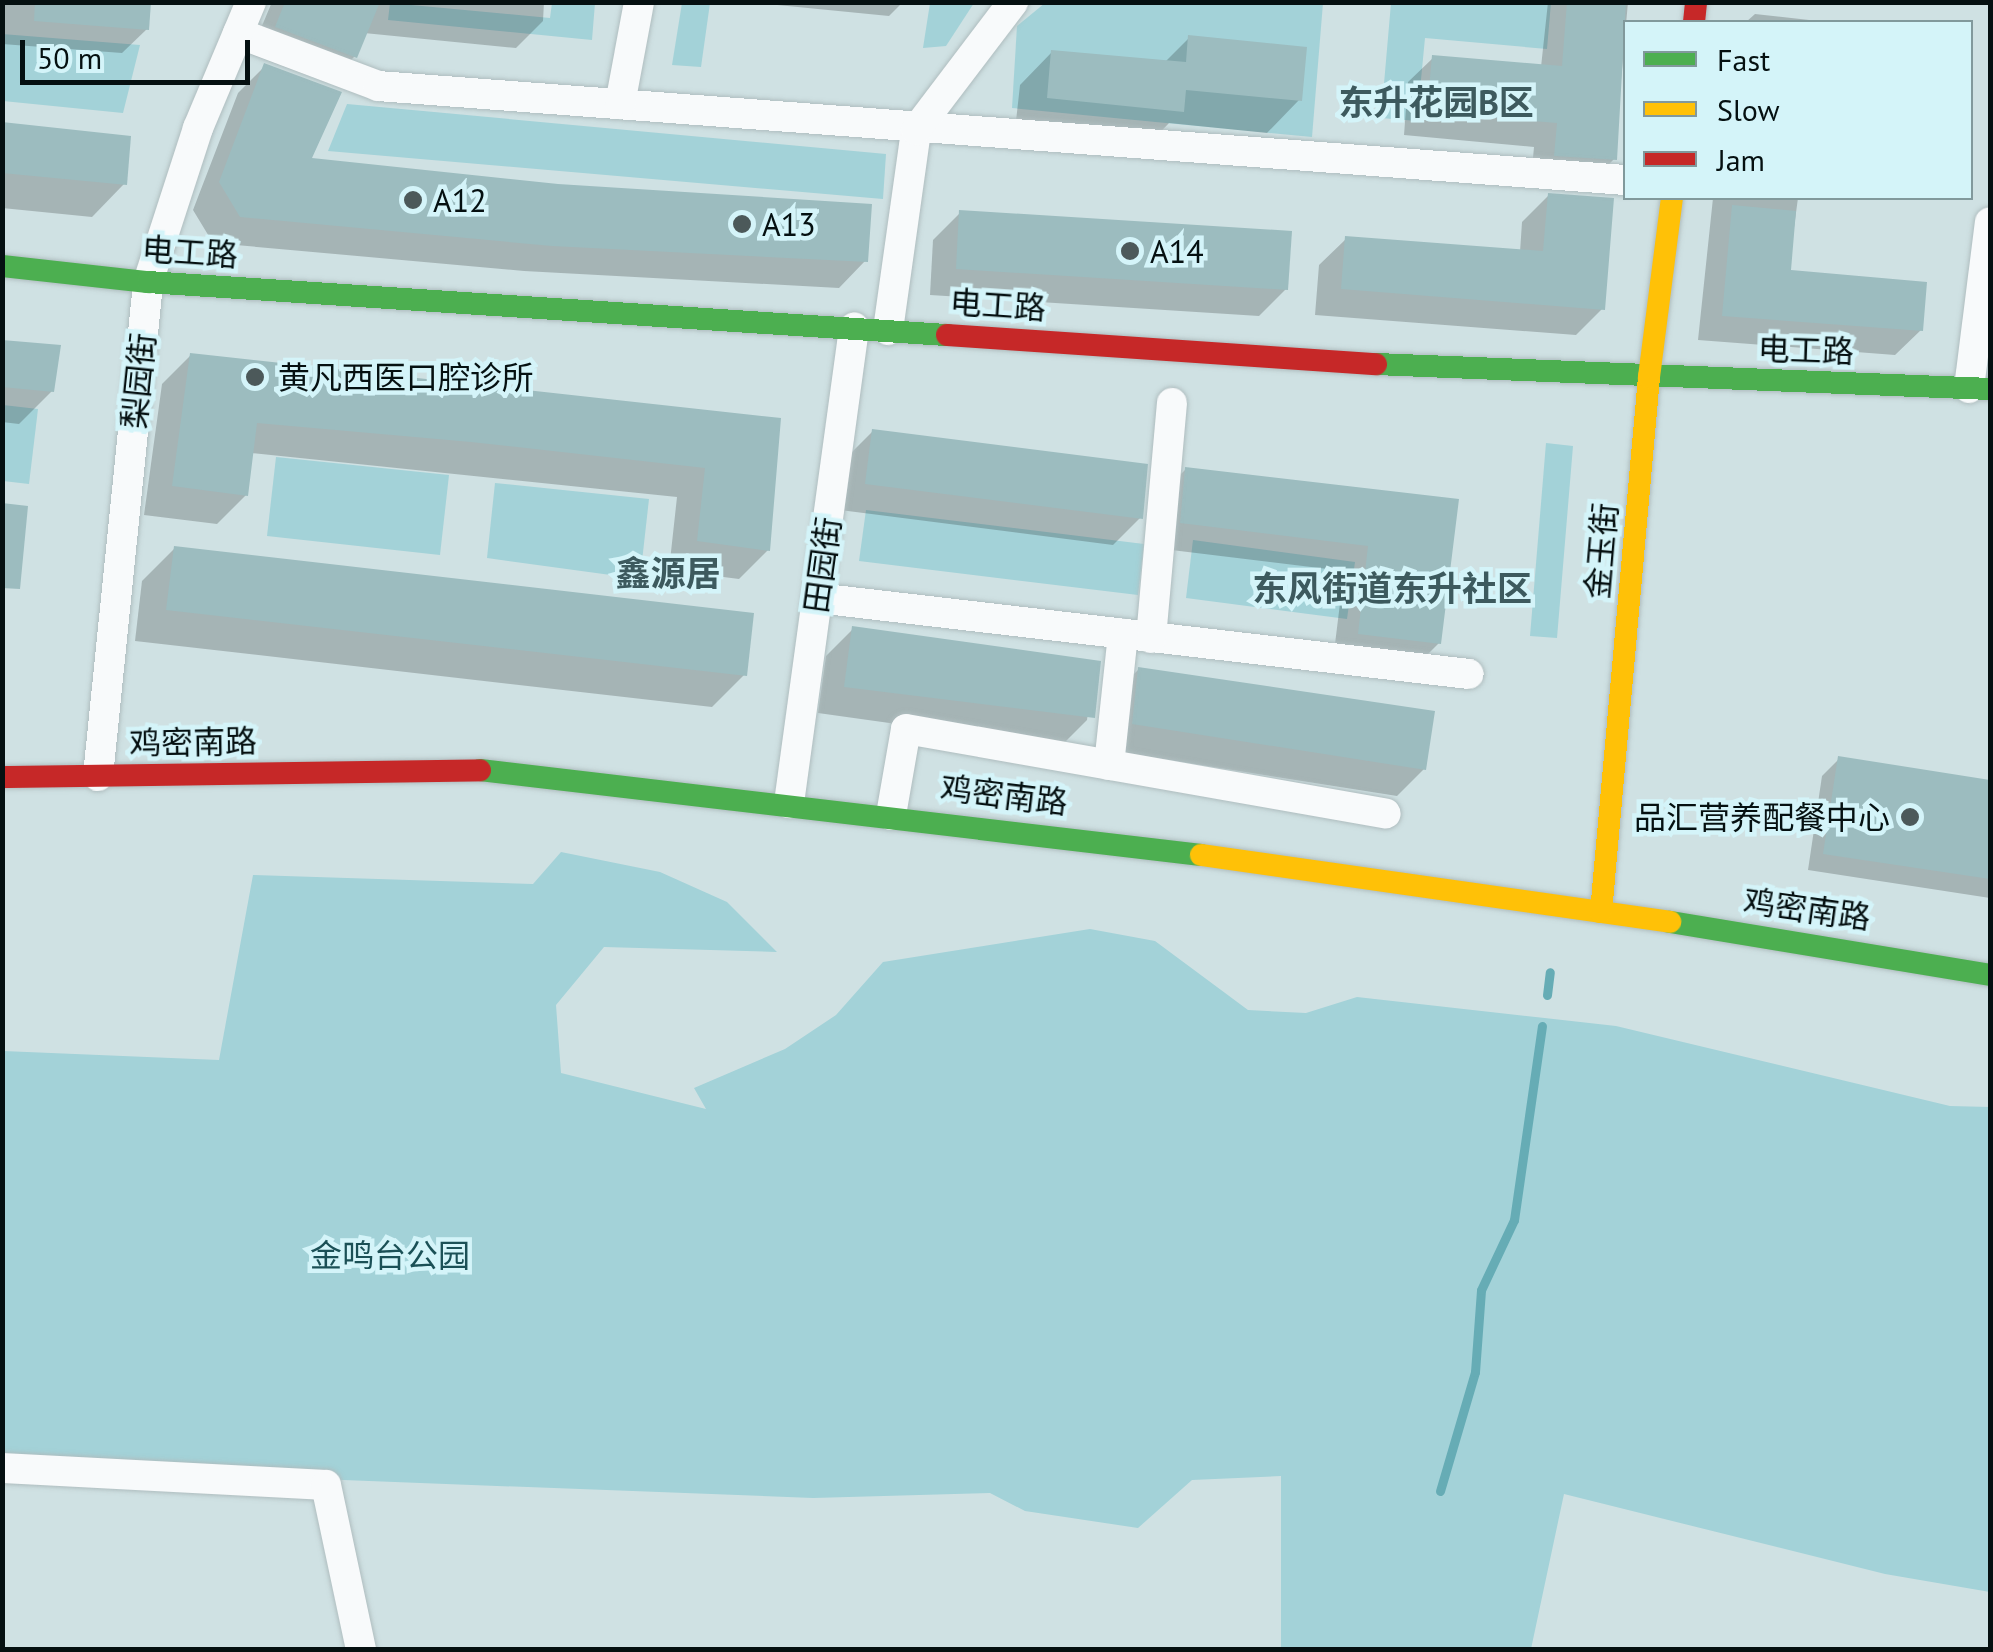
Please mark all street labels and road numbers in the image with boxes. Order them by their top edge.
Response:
street label: 电工路 [141,229,239,275]
street label: 电工路 [949,282,1047,328]
street label: 电工路 [1757,329,1855,371]
street label: 梨园街 [114,331,162,431]
street label: 金玉街 [1578,502,1624,600]
street label: 田园街 [796,515,848,615]
street label: 鸡密南路 [129,722,257,762]
street label: 鸡密南路 [938,768,1070,822]
street label: 鸡密南路 [1741,881,1873,937]

